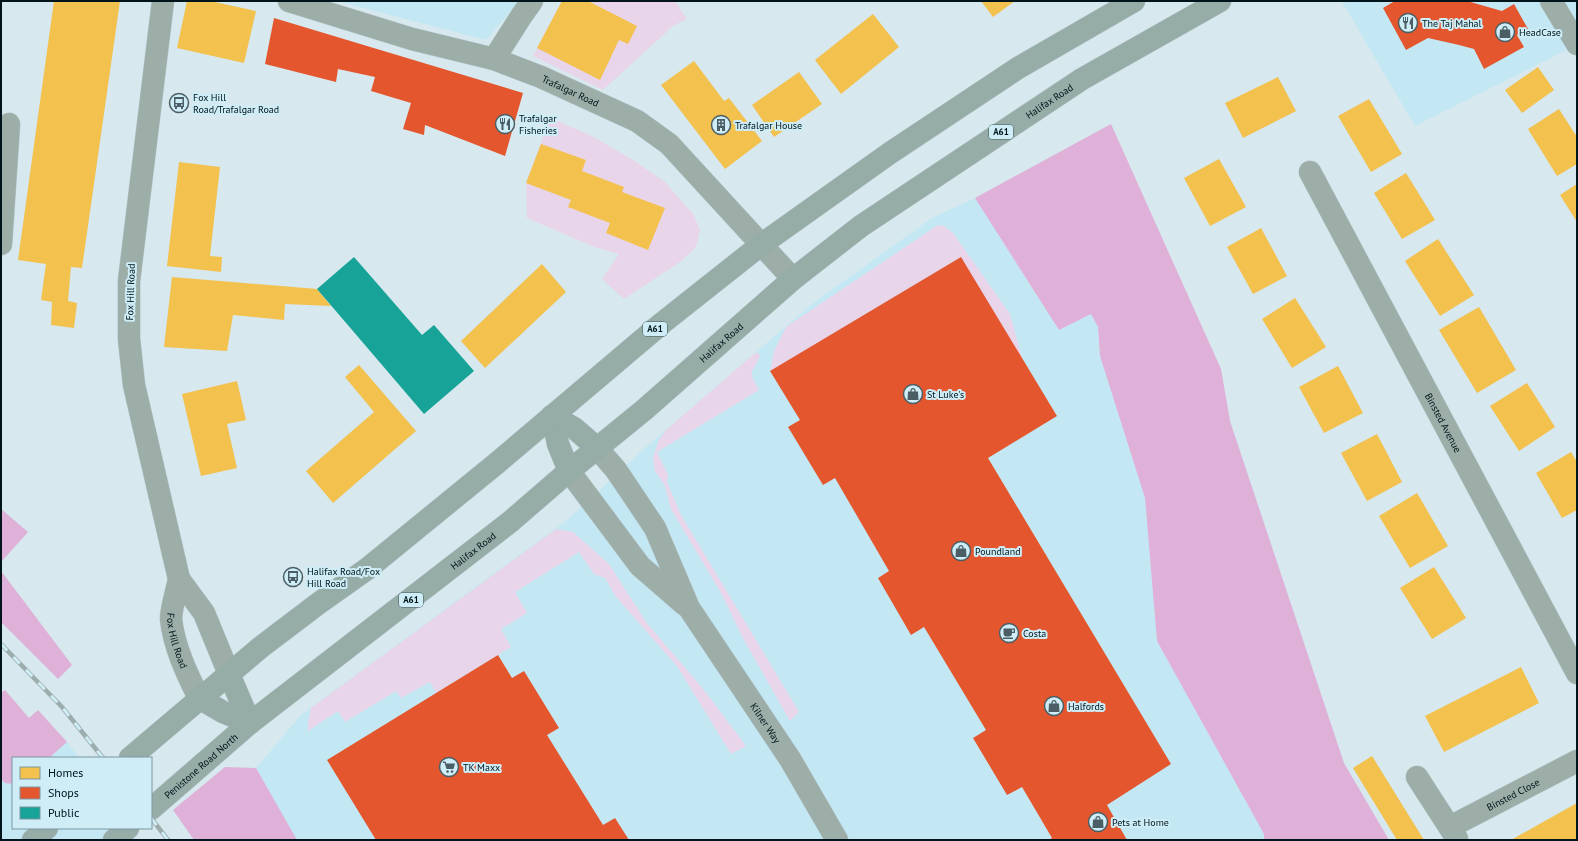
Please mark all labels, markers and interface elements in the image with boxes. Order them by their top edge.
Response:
restaurant icon: The Taj Mahal [1397,12,1419,34]
place label: The Taj Mahal [1422,17,1482,30]
shop icon: HeadCase [1494,21,1516,43]
place label: HeadCase [1519,26,1561,39]
street label: Trafalgar Road [540,72,601,110]
street label: Halifax Road [1023,81,1076,122]
place label: Fox Hill Road/Trafalgar Road [193,91,279,116]
bus stop icon: Fox Hill Road/Trafalgar Road [168,92,190,114]
place label: Trafalgar Fisheries [519,112,557,137]
restaurant icon: Trafalgar Fisheries [494,113,516,135]
building icon: Trafalgar House [710,114,732,136]
place label: Trafalgar House [735,119,802,132]
road number: A61 [989,125,1013,139]
street label: Fox Hill Road [123,263,138,321]
street label: Halifax Road [697,320,746,365]
road number: A61 [643,322,667,336]
shop icon: St Luke's [902,383,924,405]
place label: St Luke's [927,388,964,401]
street label: Binsted Avenue [1422,391,1464,455]
street label: Halifax Road [448,529,499,573]
shop icon: Poundland [950,540,972,562]
place label: Poundland [975,545,1021,558]
place label: Halifax Road/Fox Hill Road [307,565,380,590]
bus stop icon: Halifax Road/Fox Hill Road [282,566,304,588]
road number: A61 [399,593,423,607]
street label: Fox Hill Road [164,612,190,670]
cafe icon: Costa [998,622,1020,644]
place label: Costa [1023,627,1046,640]
shop icon: Halfords [1043,695,1065,717]
street label: Kilner Way [747,700,784,746]
place label: Halfords [1068,700,1104,713]
street label: Penistone Road North [162,731,241,802]
supermarket icon: TK Maxx [438,756,460,778]
legend [12,757,152,829]
place label: TK Maxx [463,761,500,774]
text: Homes [48,765,83,780]
street label: Binsted Close [1485,776,1542,814]
text: Shops [48,785,79,800]
text: Public [48,805,80,820]
shop icon: Pets at Home [1087,811,1109,833]
place label: Pets at Home [1112,816,1169,829]

